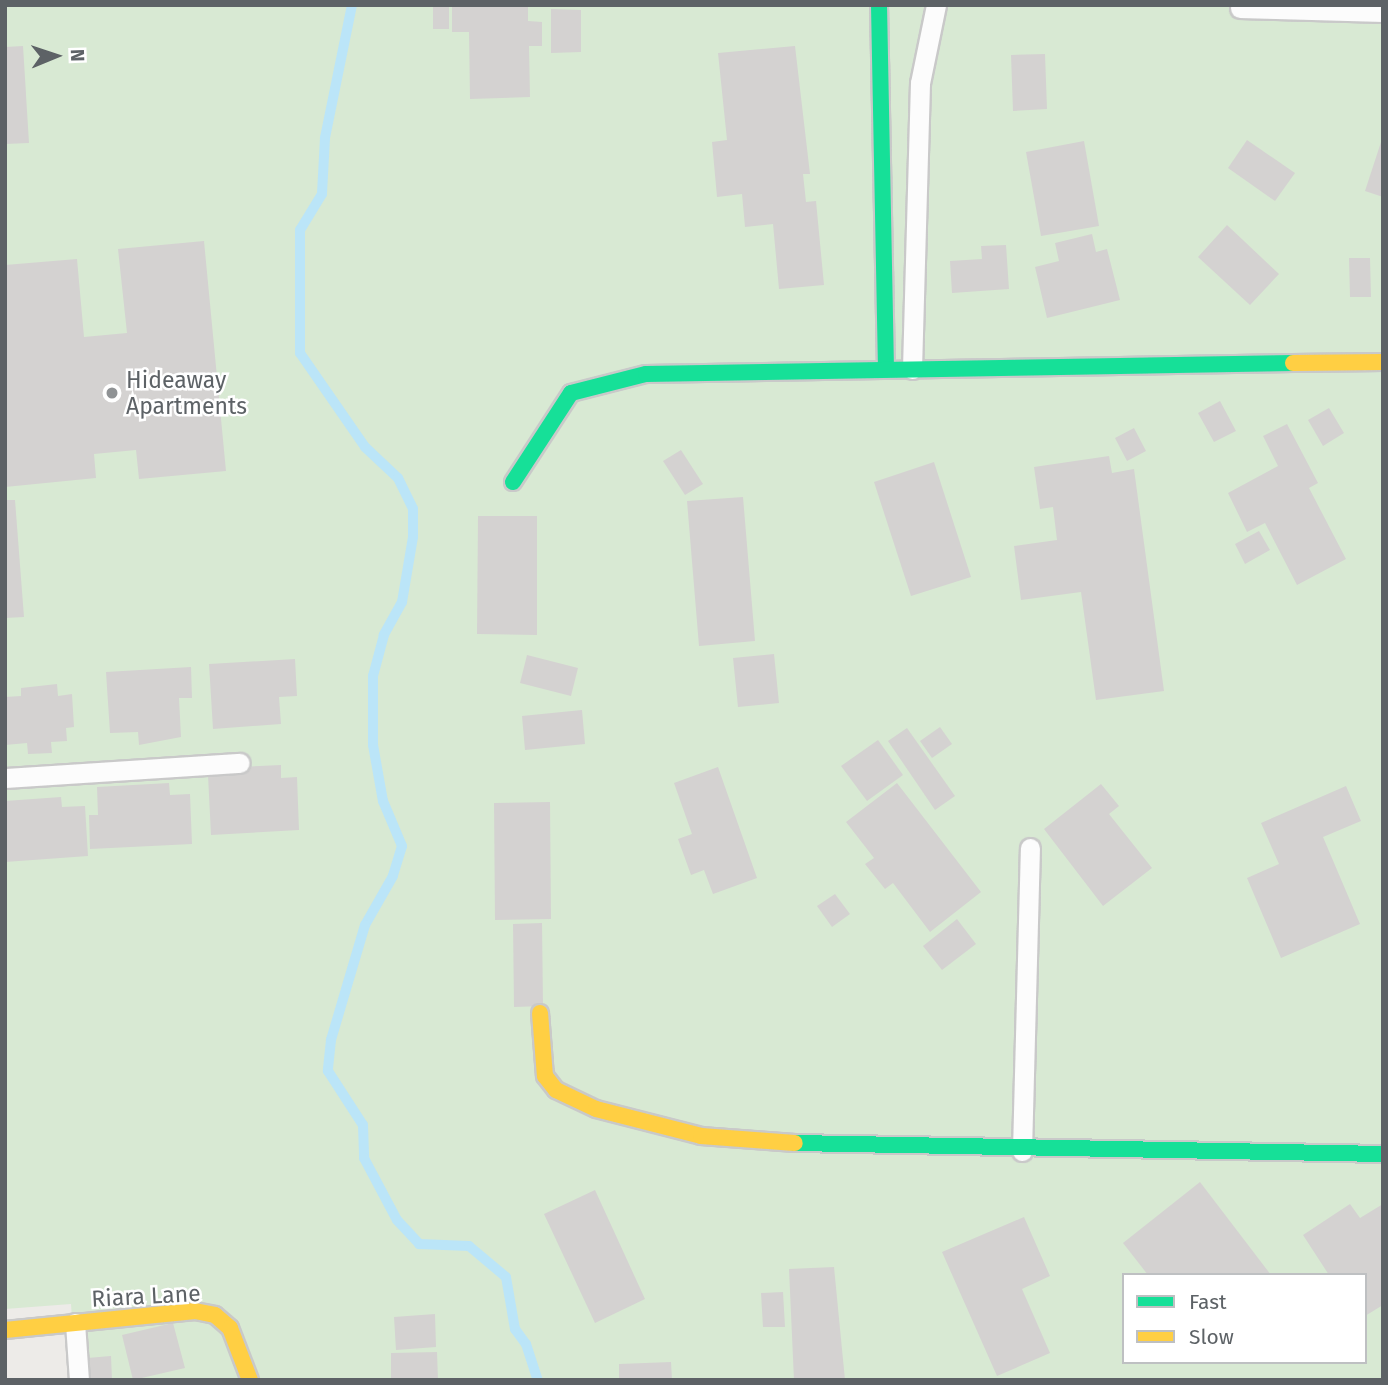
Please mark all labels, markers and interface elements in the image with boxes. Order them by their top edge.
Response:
north arrow [21,21,91,91]
text: N [66,49,89,62]
place label: Hideaway Apartments [126,366,247,420]
marker: Hideaway Apartments [104,385,120,401]
legend [1122,1273,1367,1364]
street label: Riara Lane [91,1279,201,1313]
text: Fast [1189,1289,1227,1315]
text: Slow [1189,1324,1234,1350]

